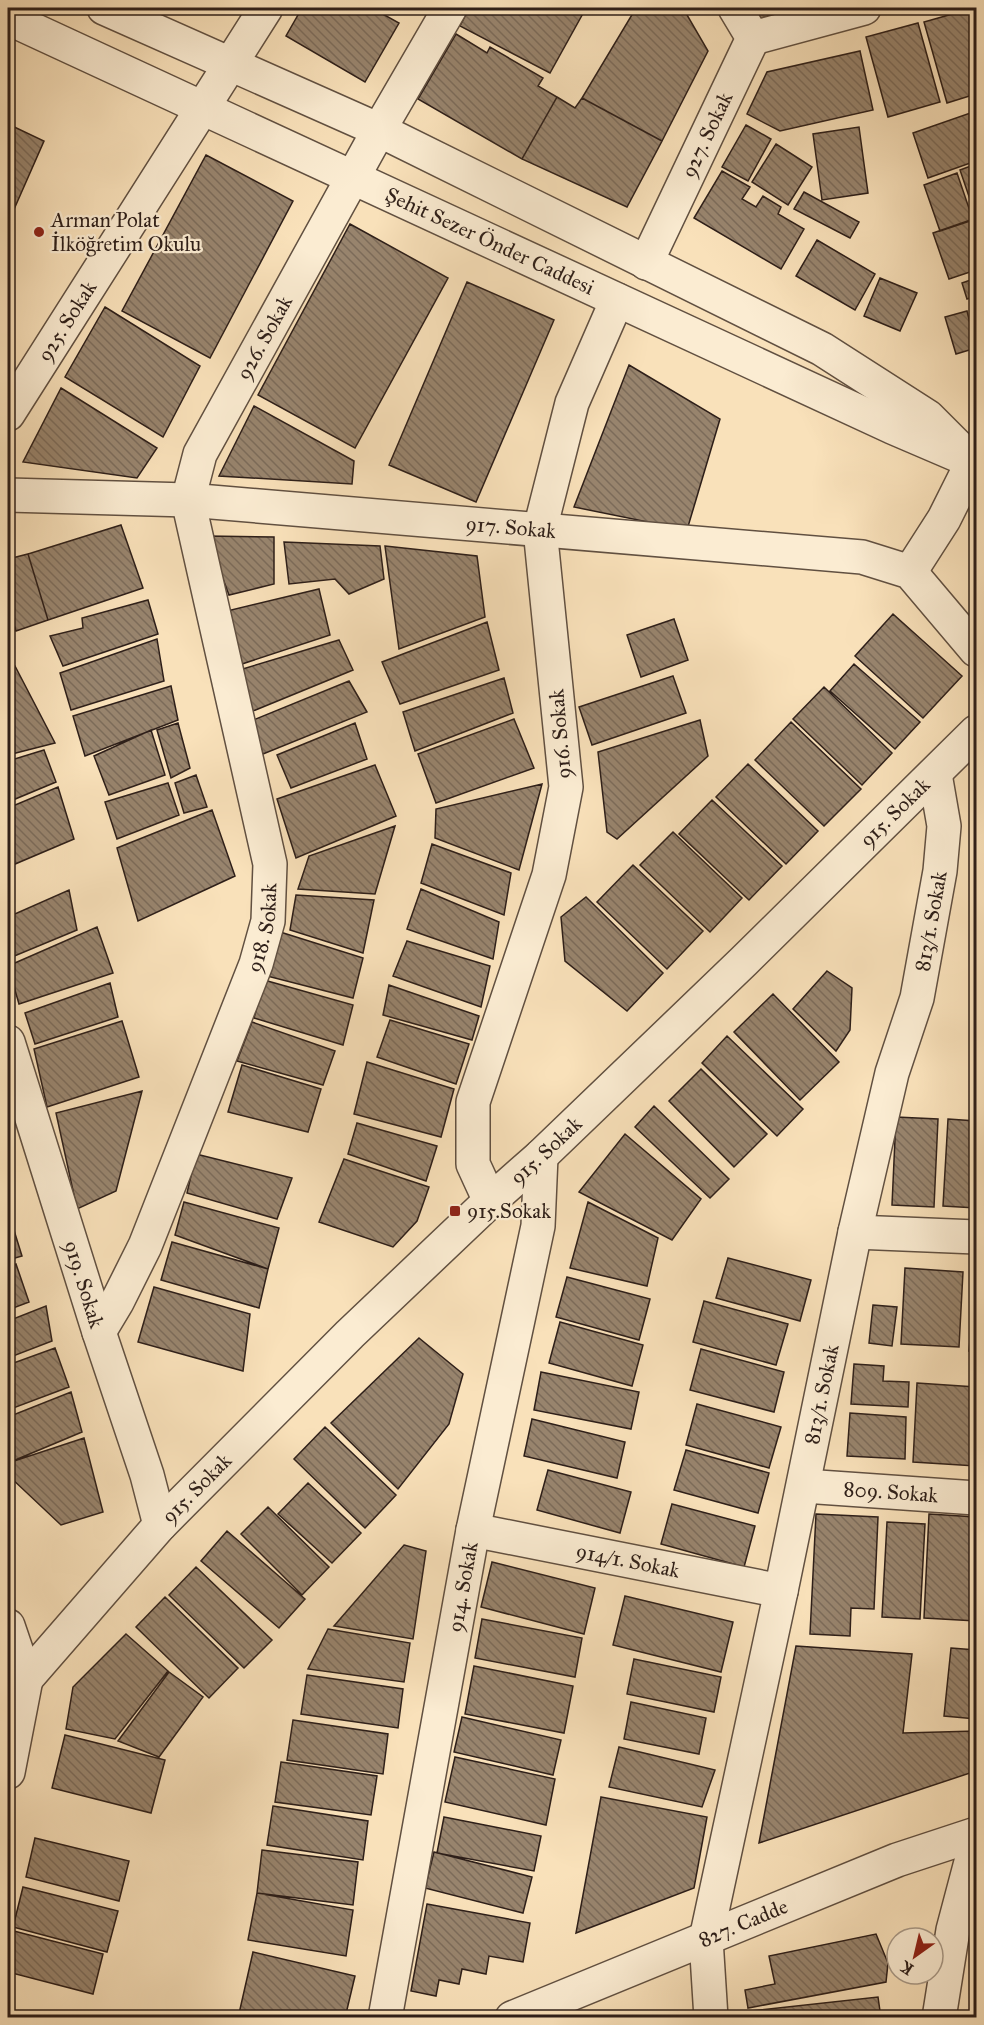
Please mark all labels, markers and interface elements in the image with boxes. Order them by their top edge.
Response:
street label: 927. Sokak [675,87,739,182]
street label: Şehit Sezer Önder Caddesi [381,181,599,301]
place label: Arman Polat İlköğretim Okulu [50,207,201,257]
marker: Arman Polat İlköğretim Okulu [32,225,46,239]
street label: 925. Sokak [32,276,102,366]
street label: 926. Sokak [231,291,298,384]
street label: 917. Sokak [465,511,557,544]
street label: 916. Sokak [543,688,577,780]
street label: 915. Sokak [854,772,936,853]
street label: 813/1. Sokak [909,869,953,974]
street label: 918. Sokak [241,882,282,976]
street label: 915. Sokak [505,1111,587,1190]
place label: 915.Sokak [467,1198,551,1224]
marker: 915.Sokak [448,1204,462,1218]
street label: 919. Sokak [58,1237,110,1332]
street label: 813/1. Sokak [799,1342,845,1447]
street label: 915. Sokak [156,1448,237,1529]
street label: 809. Sokak [843,1476,939,1508]
street label: 914/1. Sokak [574,1538,682,1584]
street label: 914. Sokak [442,1539,484,1634]
street label: 827. Cadde [695,1893,792,1953]
north arrow [885,1926,945,1986]
text: K [896,1957,917,1979]

